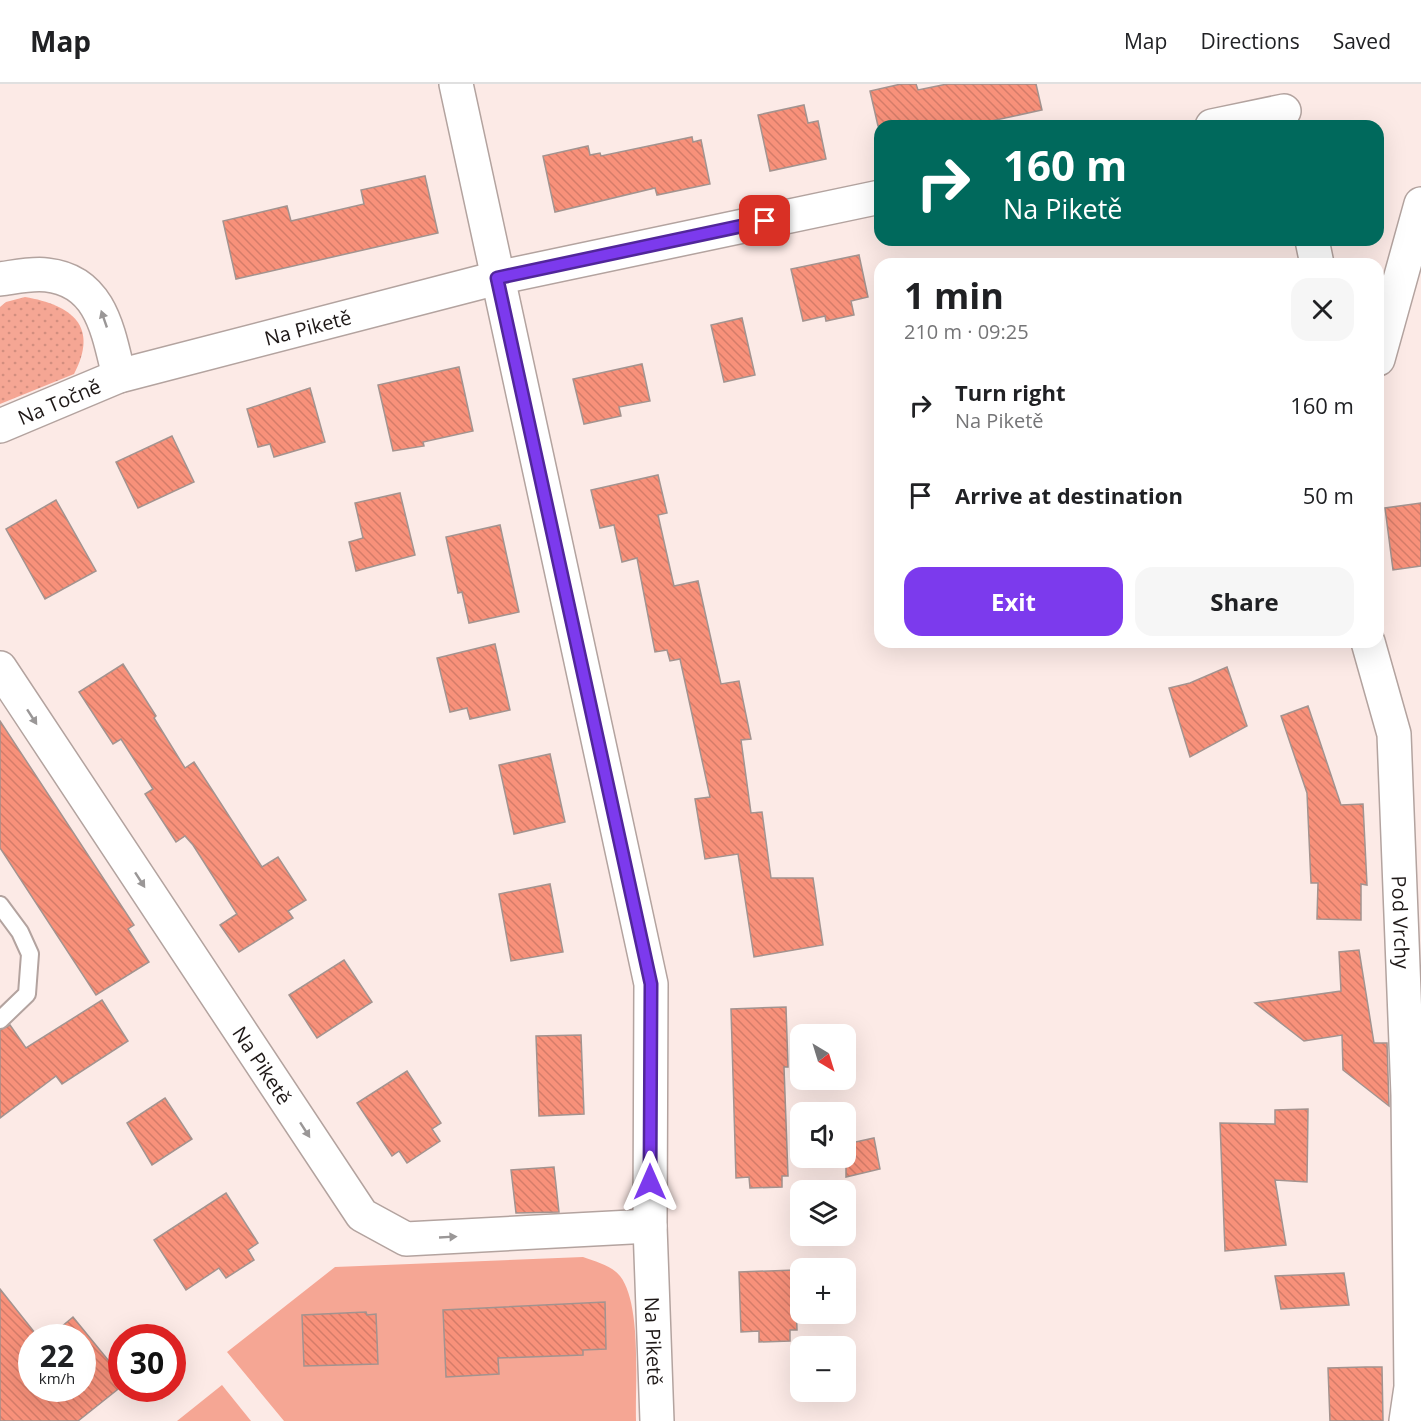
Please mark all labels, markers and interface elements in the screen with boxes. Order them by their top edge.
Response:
text: Map [30,22,91,60]
text: Map [1124,27,1167,55]
text: Directions [1200,27,1300,55]
text: Saved [1333,27,1391,55]
text: 160 m [1003,136,1127,193]
icon: right [904,144,982,222]
text: Na Piketě [1003,190,1123,227]
pin [739,195,790,246]
icon: arrive [748,204,781,237]
text: 1 min [904,271,1004,320]
button: close [1291,278,1354,341]
street label: Na Piketě [261,303,354,351]
one-way arrow [98,310,108,328]
text: 210 m · 09:25 [904,318,1029,345]
street label: Na Točně [13,372,105,431]
text: Turn right [955,377,1066,407]
icon: right [904,389,937,422]
text: 160 m [1290,390,1354,420]
text: Na Piketě [955,407,1044,434]
icon: arrive [904,479,937,512]
text: Arrive at destination [955,480,1183,510]
text: 50 m [1303,480,1354,510]
button: Exit [904,567,1123,636]
button: Share [1135,567,1354,636]
one-way arrow [26,709,37,725]
one-way arrow [134,871,146,887]
street label: Pod Vrchy [1386,875,1417,970]
street label: Na Piketě [227,1021,298,1109]
north arrow [790,1024,856,1090]
map controls [790,1024,856,1402]
button: sound [790,1102,856,1168]
one-way arrow [299,1122,310,1138]
position arrow [618,1150,682,1214]
button: layers [790,1180,856,1246]
one-way arrow [439,1233,458,1242]
button: + [790,1258,856,1324]
street label: Na Piketě [639,1296,669,1386]
speed limit sign: 30 [108,1324,186,1402]
text: 22 [40,1335,74,1376]
button: − [790,1336,856,1402]
text: km/h [39,1368,75,1388]

